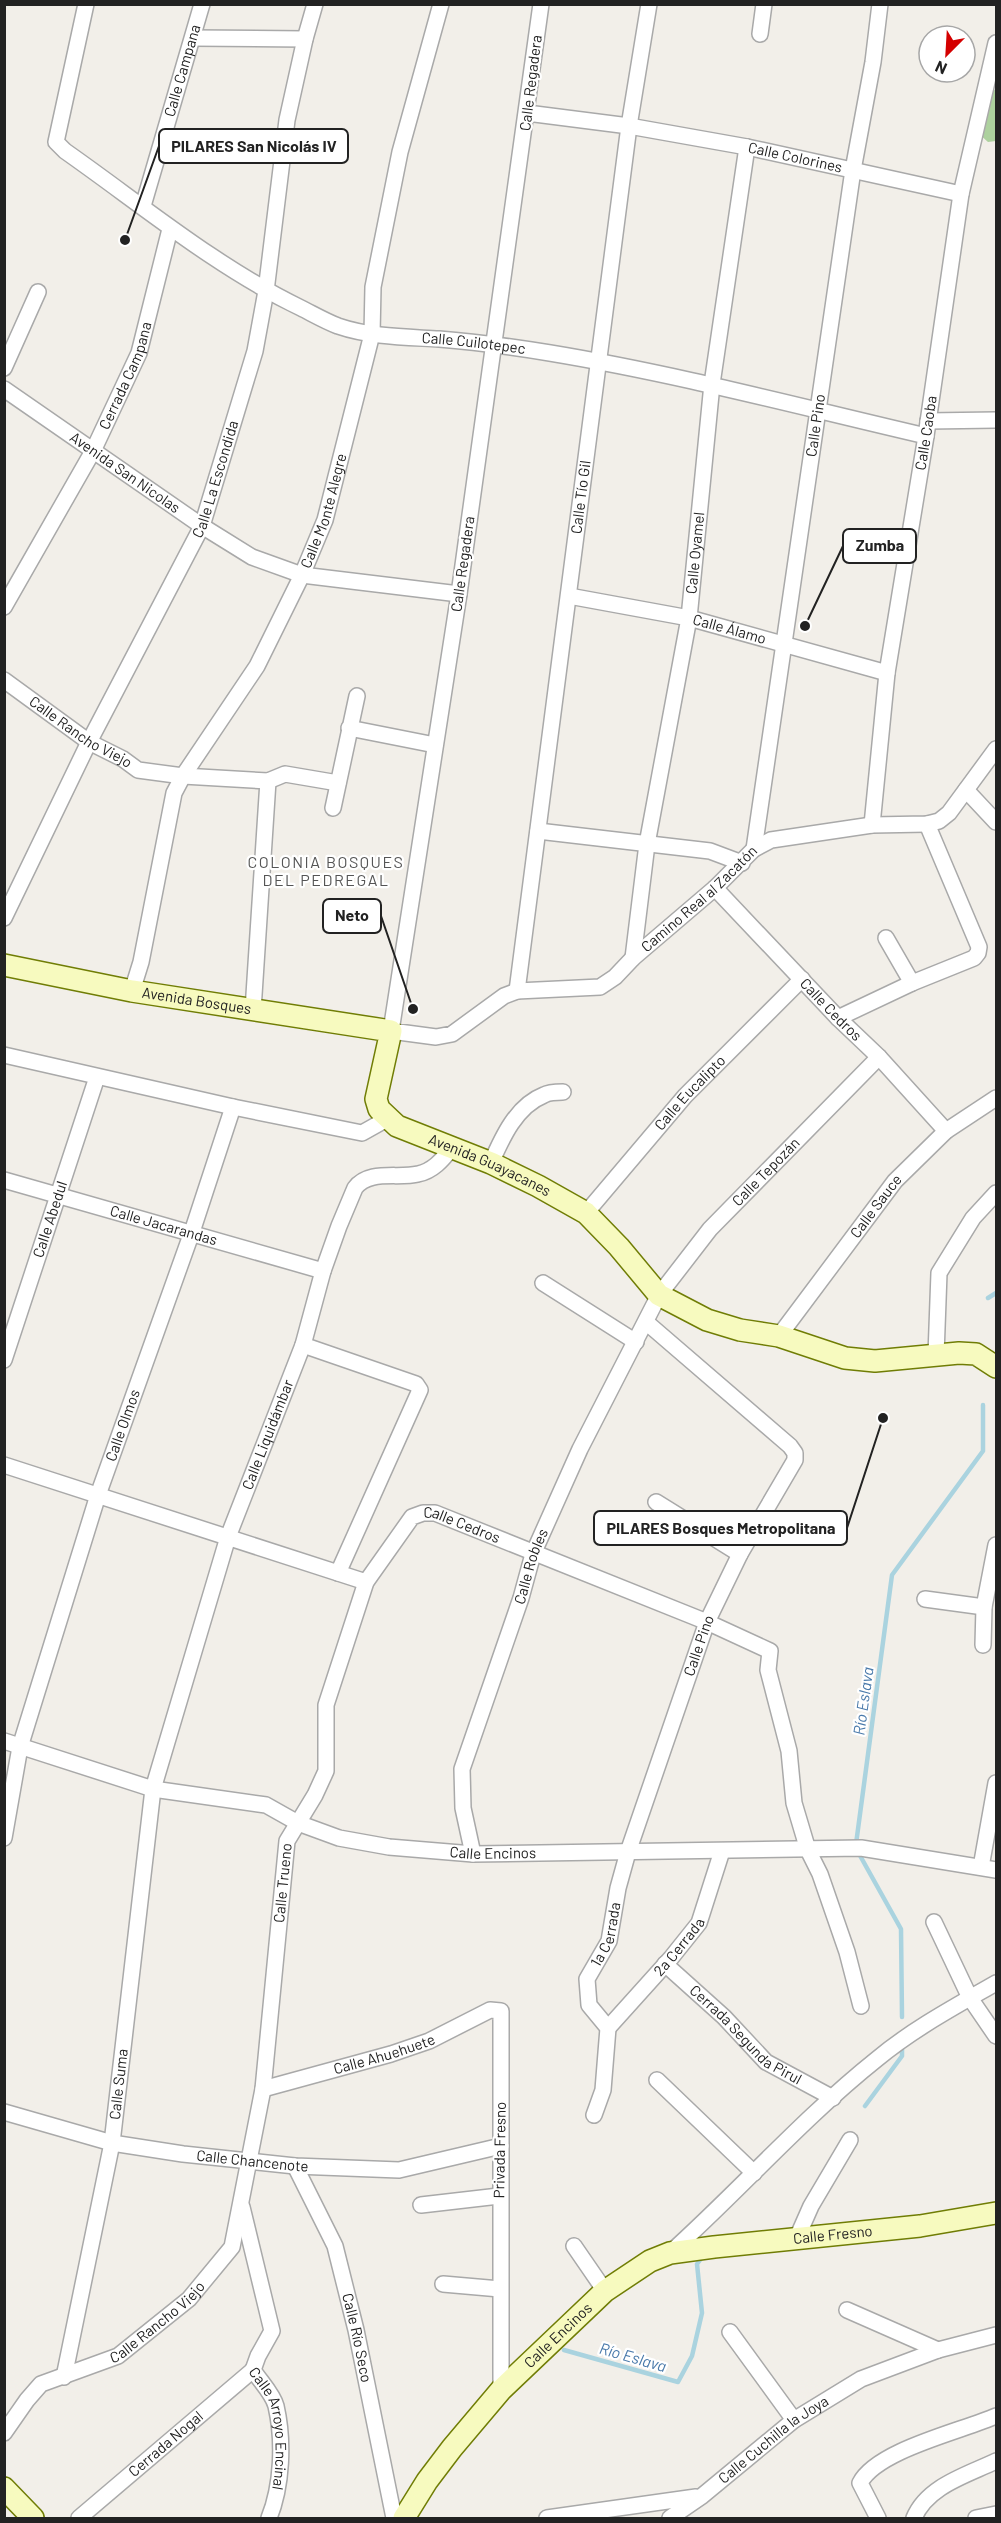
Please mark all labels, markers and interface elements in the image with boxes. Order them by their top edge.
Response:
street label: Calle Campana [160,22,204,119]
north arrow [917,24,977,84]
street label: Calle Regadera [515,34,545,132]
text: N [932,57,949,79]
callout: PILARES San Nicolás IV [159,129,348,163]
text: PILARES San Nicolás IV [171,136,337,155]
street label: Calle Colorines [747,138,844,176]
street label: Cerrada Campana [94,320,154,432]
street label: Calle Cuilotepec [421,328,527,357]
street label: Calle Pino [801,393,828,458]
street label: Calle Caoba [911,394,940,471]
street label: Calle La Escondida [187,418,241,541]
street label: Avenida San Nicolas [67,427,184,516]
street label: Calle Monte Alegre [296,451,350,571]
street label: Calle Tío Gil [566,459,594,535]
street label: Calle Oyamel [681,511,707,595]
street label: Calle Regadera [446,515,478,613]
callout: Zumba [843,529,916,563]
text: Zumba [856,535,904,554]
street label: Calle Álamo [691,610,768,647]
street label: Calle Rancho Viejo [26,692,136,771]
street label: Camino Real al Zacatón [637,841,760,955]
district label: COLONIA BOSQUES DEL PEDREGAL [248,852,404,889]
callout: Neto [323,899,381,933]
text: Neto [335,905,369,924]
street label: Calle Cedros [797,974,866,1044]
street label: Avenida Bosques [141,983,253,1017]
street label: Calle Eucalipto [650,1051,729,1134]
street label: Avenida Guayacanes [426,1129,554,1199]
street label: Calle Tepozán [728,1133,803,1209]
street label: Calle Sauce [846,1170,905,1241]
street label: Calle Abedul [28,1179,70,1260]
street label: Calle Jacarandas [108,1201,220,1248]
street label: Calle Liquidámbar [237,1376,297,1492]
street label: Calle Olmos [101,1387,143,1464]
street label: Calle Cedros [424,1503,503,1546]
callout: PILARES Bosques Metropolitana [594,1511,847,1545]
text: PILARES Bosques Metropolitana [607,1518,835,1537]
street label: Calle Robles [509,1525,551,1607]
street label: Calle Pino [679,1611,717,1678]
water label: Río Eslava [848,1666,877,1736]
street label: Calle Trueno [269,1842,295,1924]
street label: Calle Encinos [449,1842,536,1862]
street label: 1a Cerrada [586,1901,623,1970]
street label: 2a Cerrada [649,1916,708,1979]
street label: Cerrada Segunda Pirul [686,1981,805,2088]
street label: Calle Ahuehuete [331,2029,438,2077]
street label: Calle Suma [105,2048,131,2121]
street label: Privada Fresno [489,2102,509,2198]
street label: Calle Chancenote [196,2145,309,2175]
street label: Calle Fresno [792,2221,873,2247]
street label: Calle Rancho Viejo [107,2277,208,2366]
street label: Calle Río Seco [339,2291,376,2384]
street label: Calle Encinos [520,2298,595,2371]
water label: Río Eslava [597,2338,669,2375]
street label: Calle Arroyo Encinal [246,2363,291,2491]
street label: Calle Cuchilla la Joya [714,2391,831,2487]
street label: Cerrada Nogal [124,2407,206,2480]

